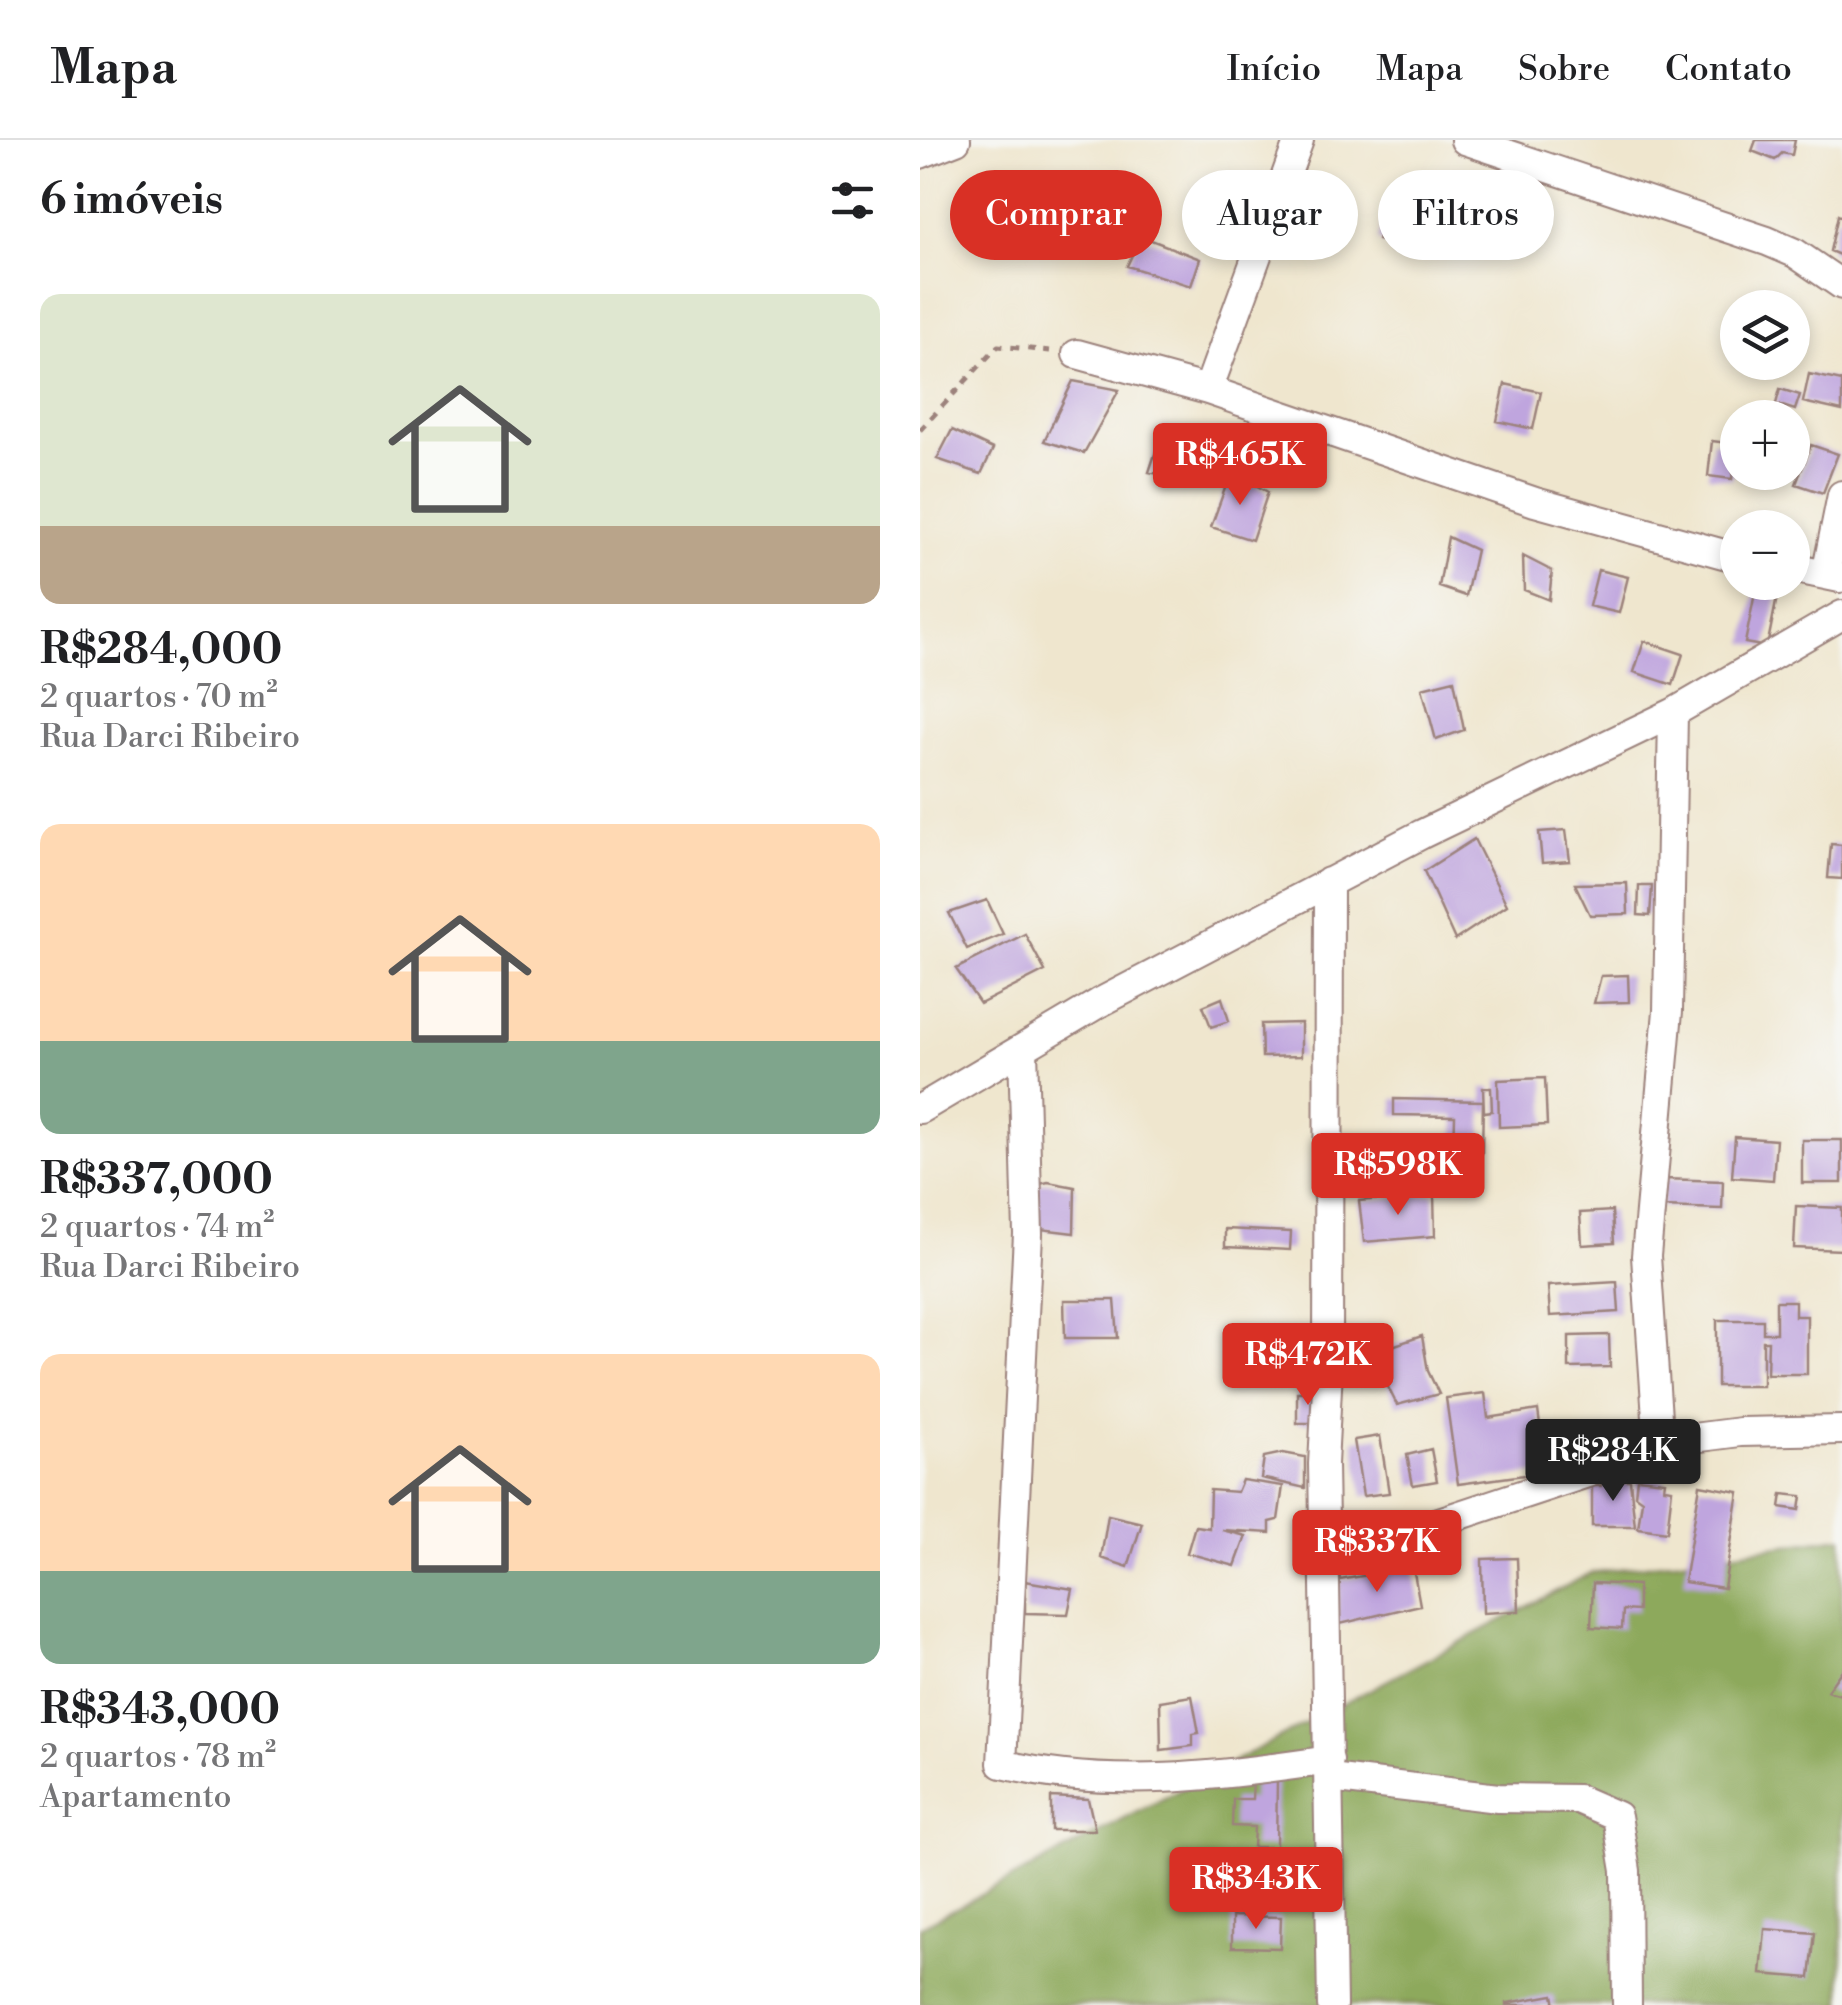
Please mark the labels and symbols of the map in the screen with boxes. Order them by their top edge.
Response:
pin: R$465K [1159,423,1321,508]
pin: R$598K [1317,1133,1479,1218]
pin: R$472K [1227,1323,1389,1408]
pin: R$284K [1532,1419,1694,1504]
pin: R$337K [1296,1510,1458,1595]
pin: R$343K [1175,1847,1337,1932]

